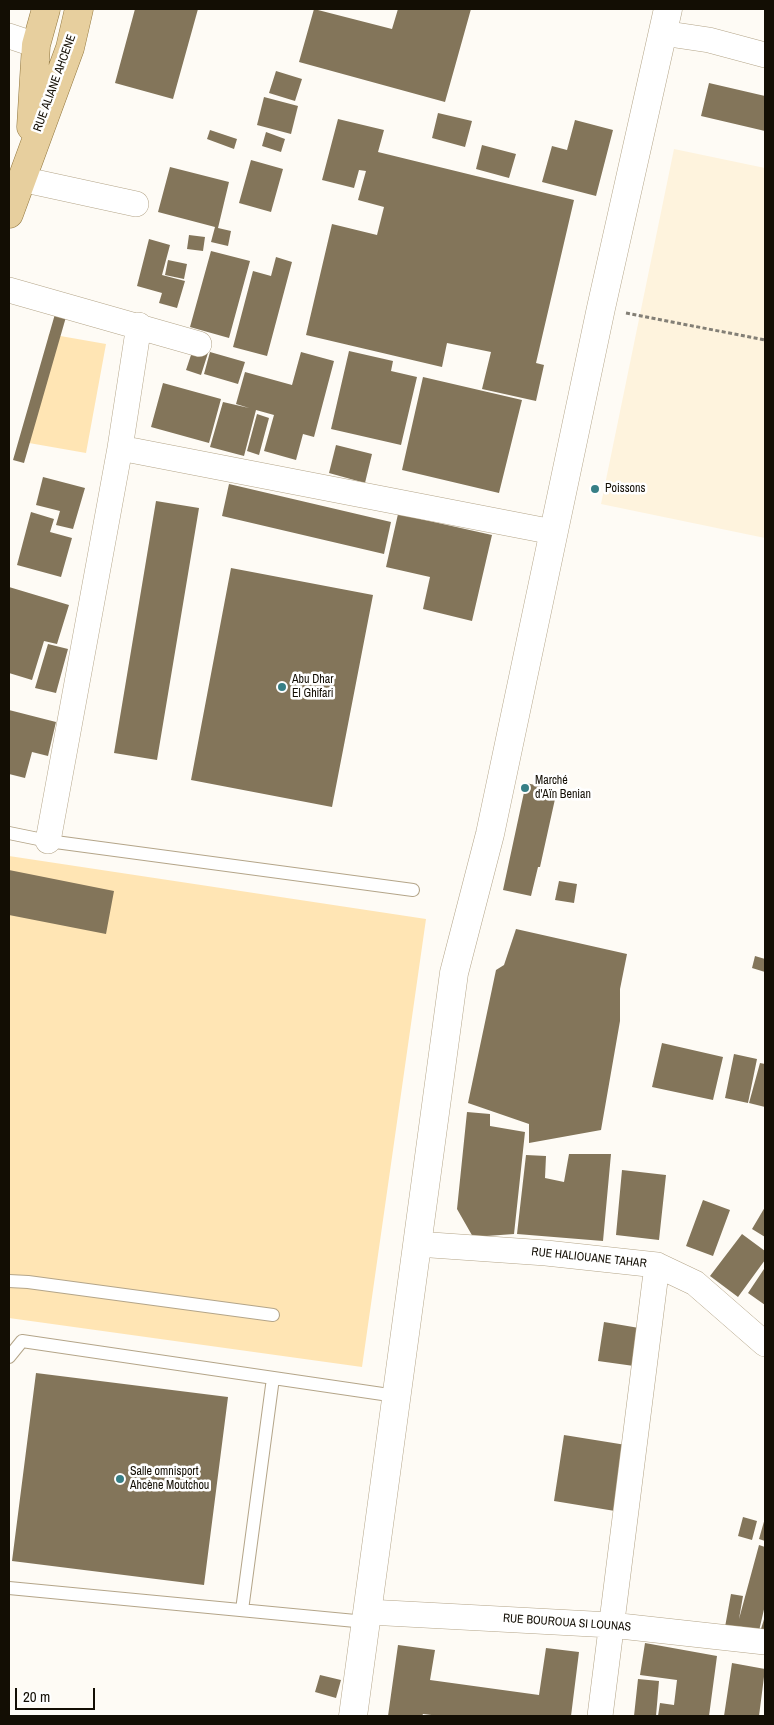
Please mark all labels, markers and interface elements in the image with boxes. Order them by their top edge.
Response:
street label: RUE ALIANE AHCENE [31,32,79,134]
place label: Poissons [605,482,645,496]
marker: Poissons [589,483,601,495]
place label: Abu Dhar El Ghifari [292,673,334,701]
marker: Abu Dhar El Ghifari [276,681,288,693]
place label: Marché d'Aïn Benian [535,774,591,802]
marker: Marché d'Aïn Benian [519,782,531,794]
street label: RUE HALIOUANE TAHAR [531,1245,647,1271]
place label: Salle omnisport Ahcène Moutchou [130,1465,209,1493]
marker: Salle omnisport Ahcène Moutchou [114,1473,126,1485]
street label: RUE BOUROUA SI LOUNAS [502,1611,632,1635]
scale bar [18,1678,98,1710]
text: 20 m [23,1686,50,1707]

